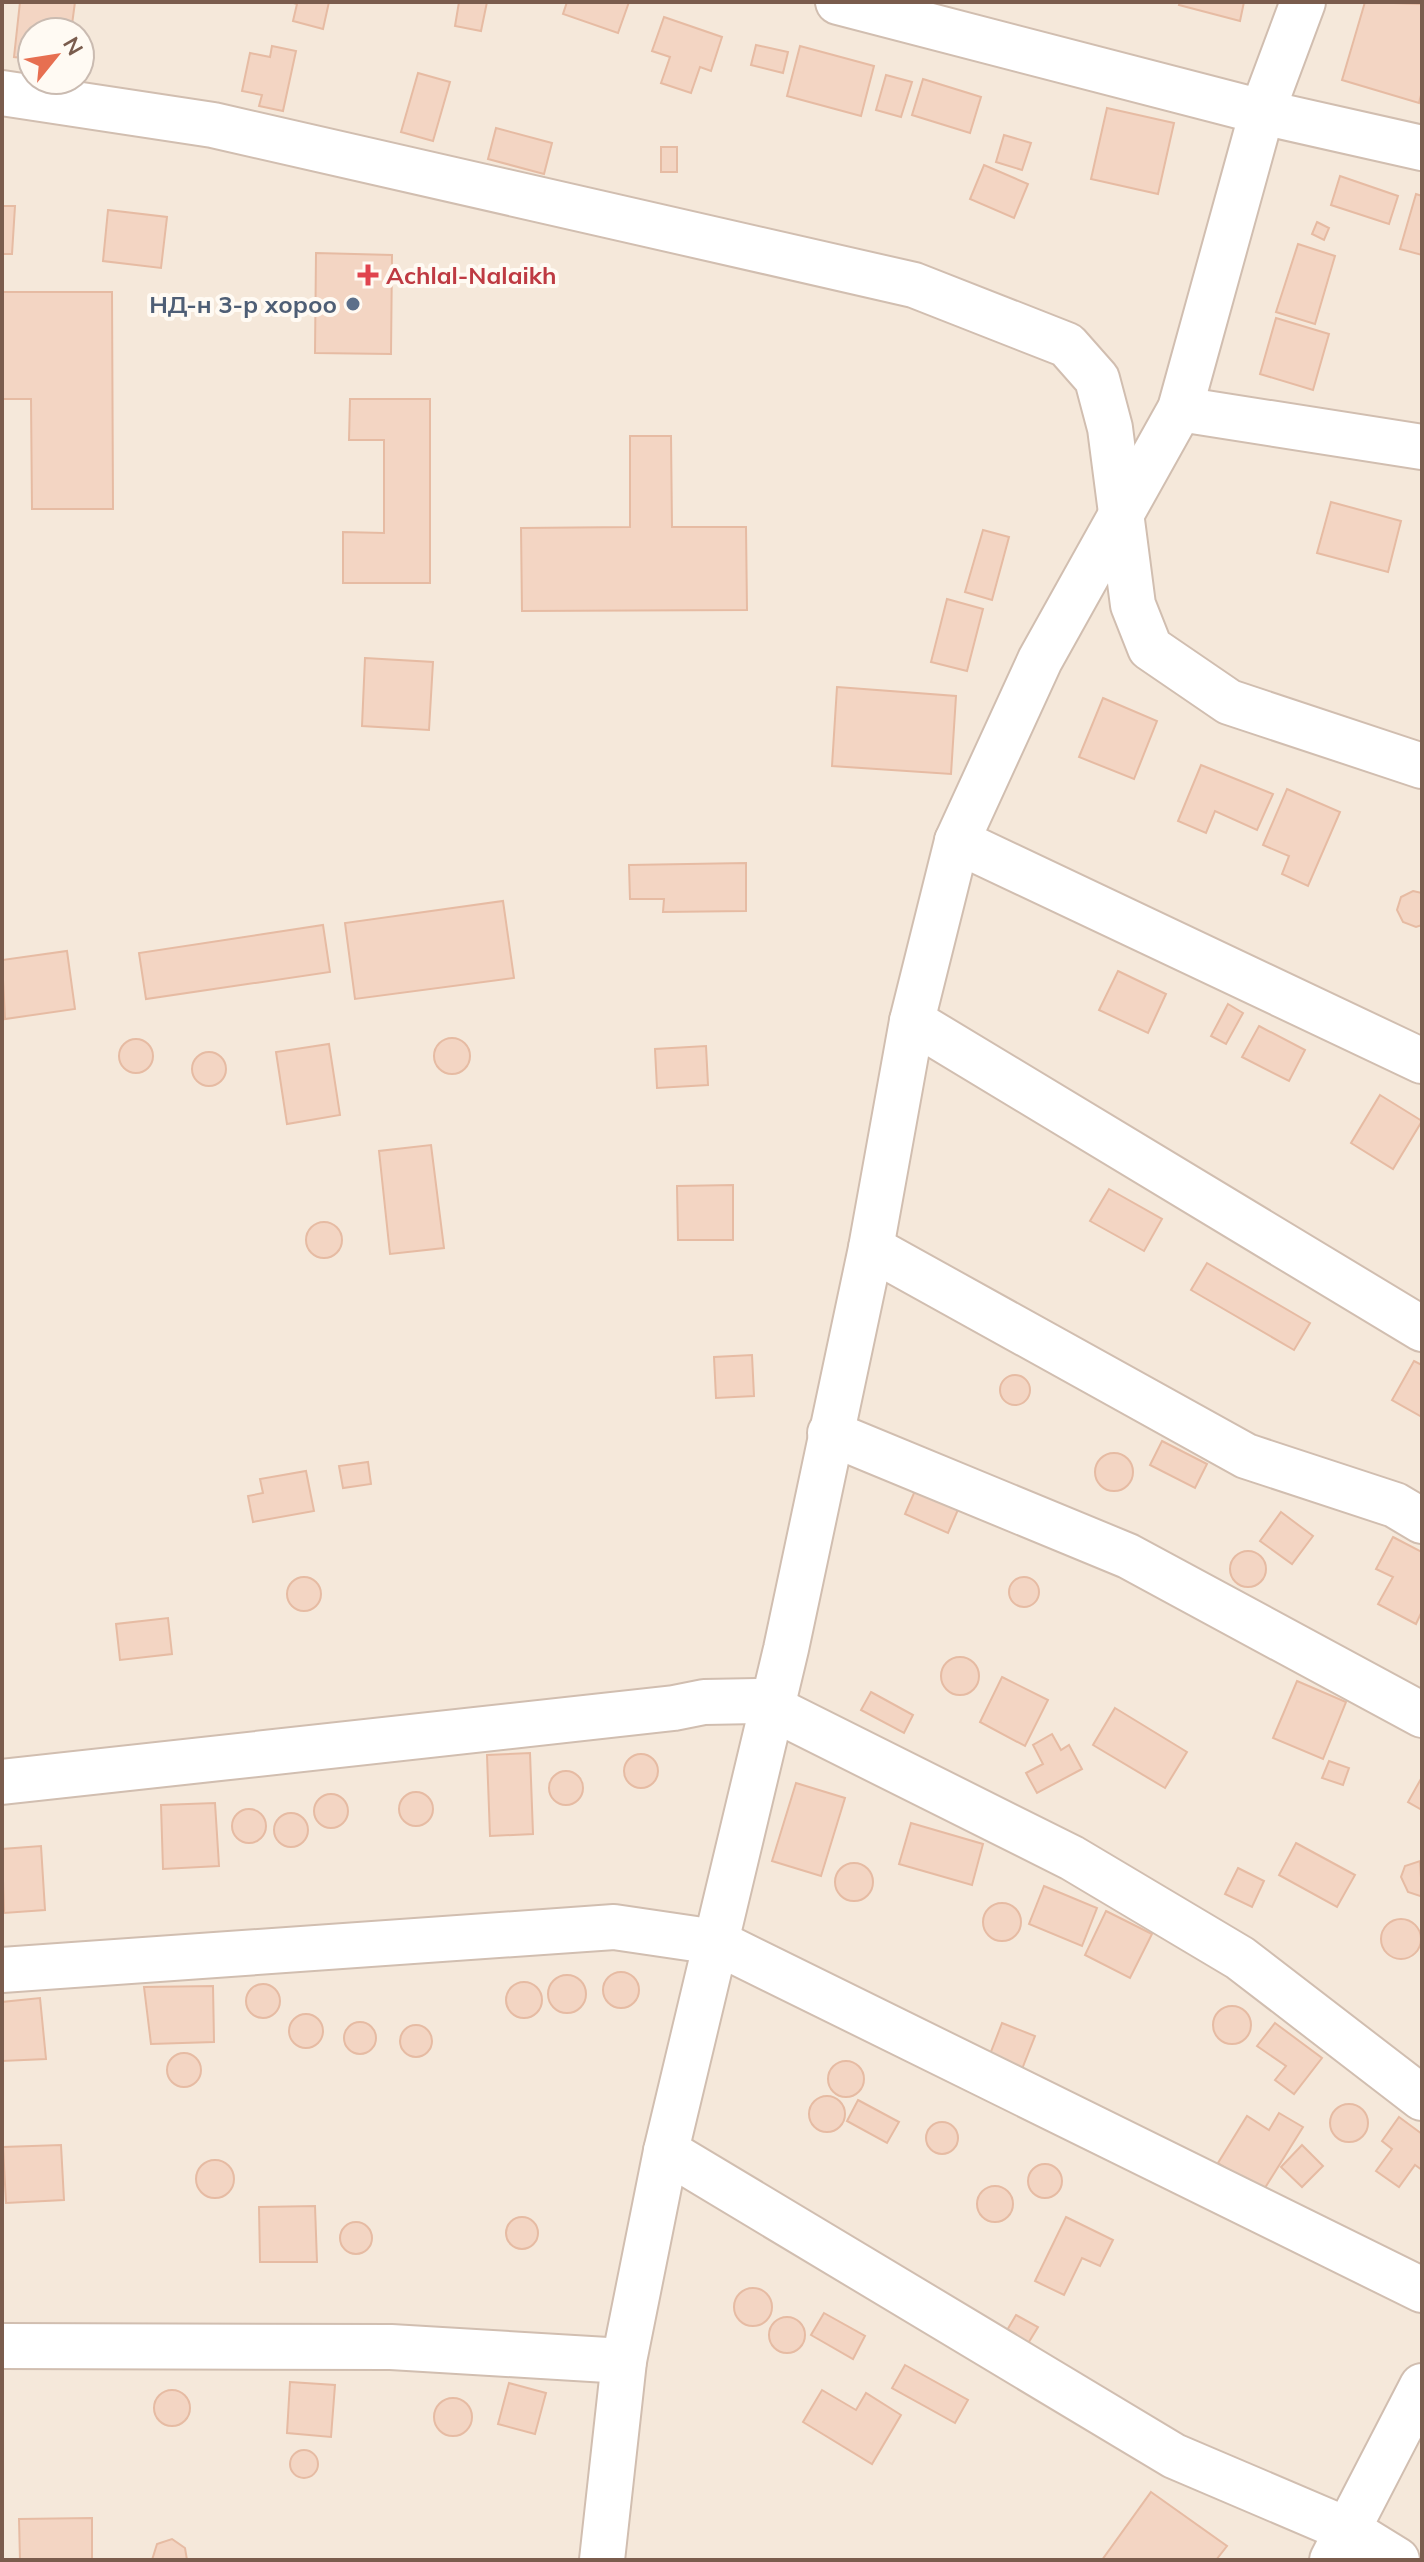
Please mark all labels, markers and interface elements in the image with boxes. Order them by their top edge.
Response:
north arrow [16,16,96,96]
text: N [57,32,90,60]
place label: Achlal-Nalaikh [386,260,557,290]
marker: Achlal-Nalaikh [357,264,379,286]
place label: НД-н 3-р хороо [149,289,337,319]
marker: НД-н 3-р хороо [344,295,362,313]

